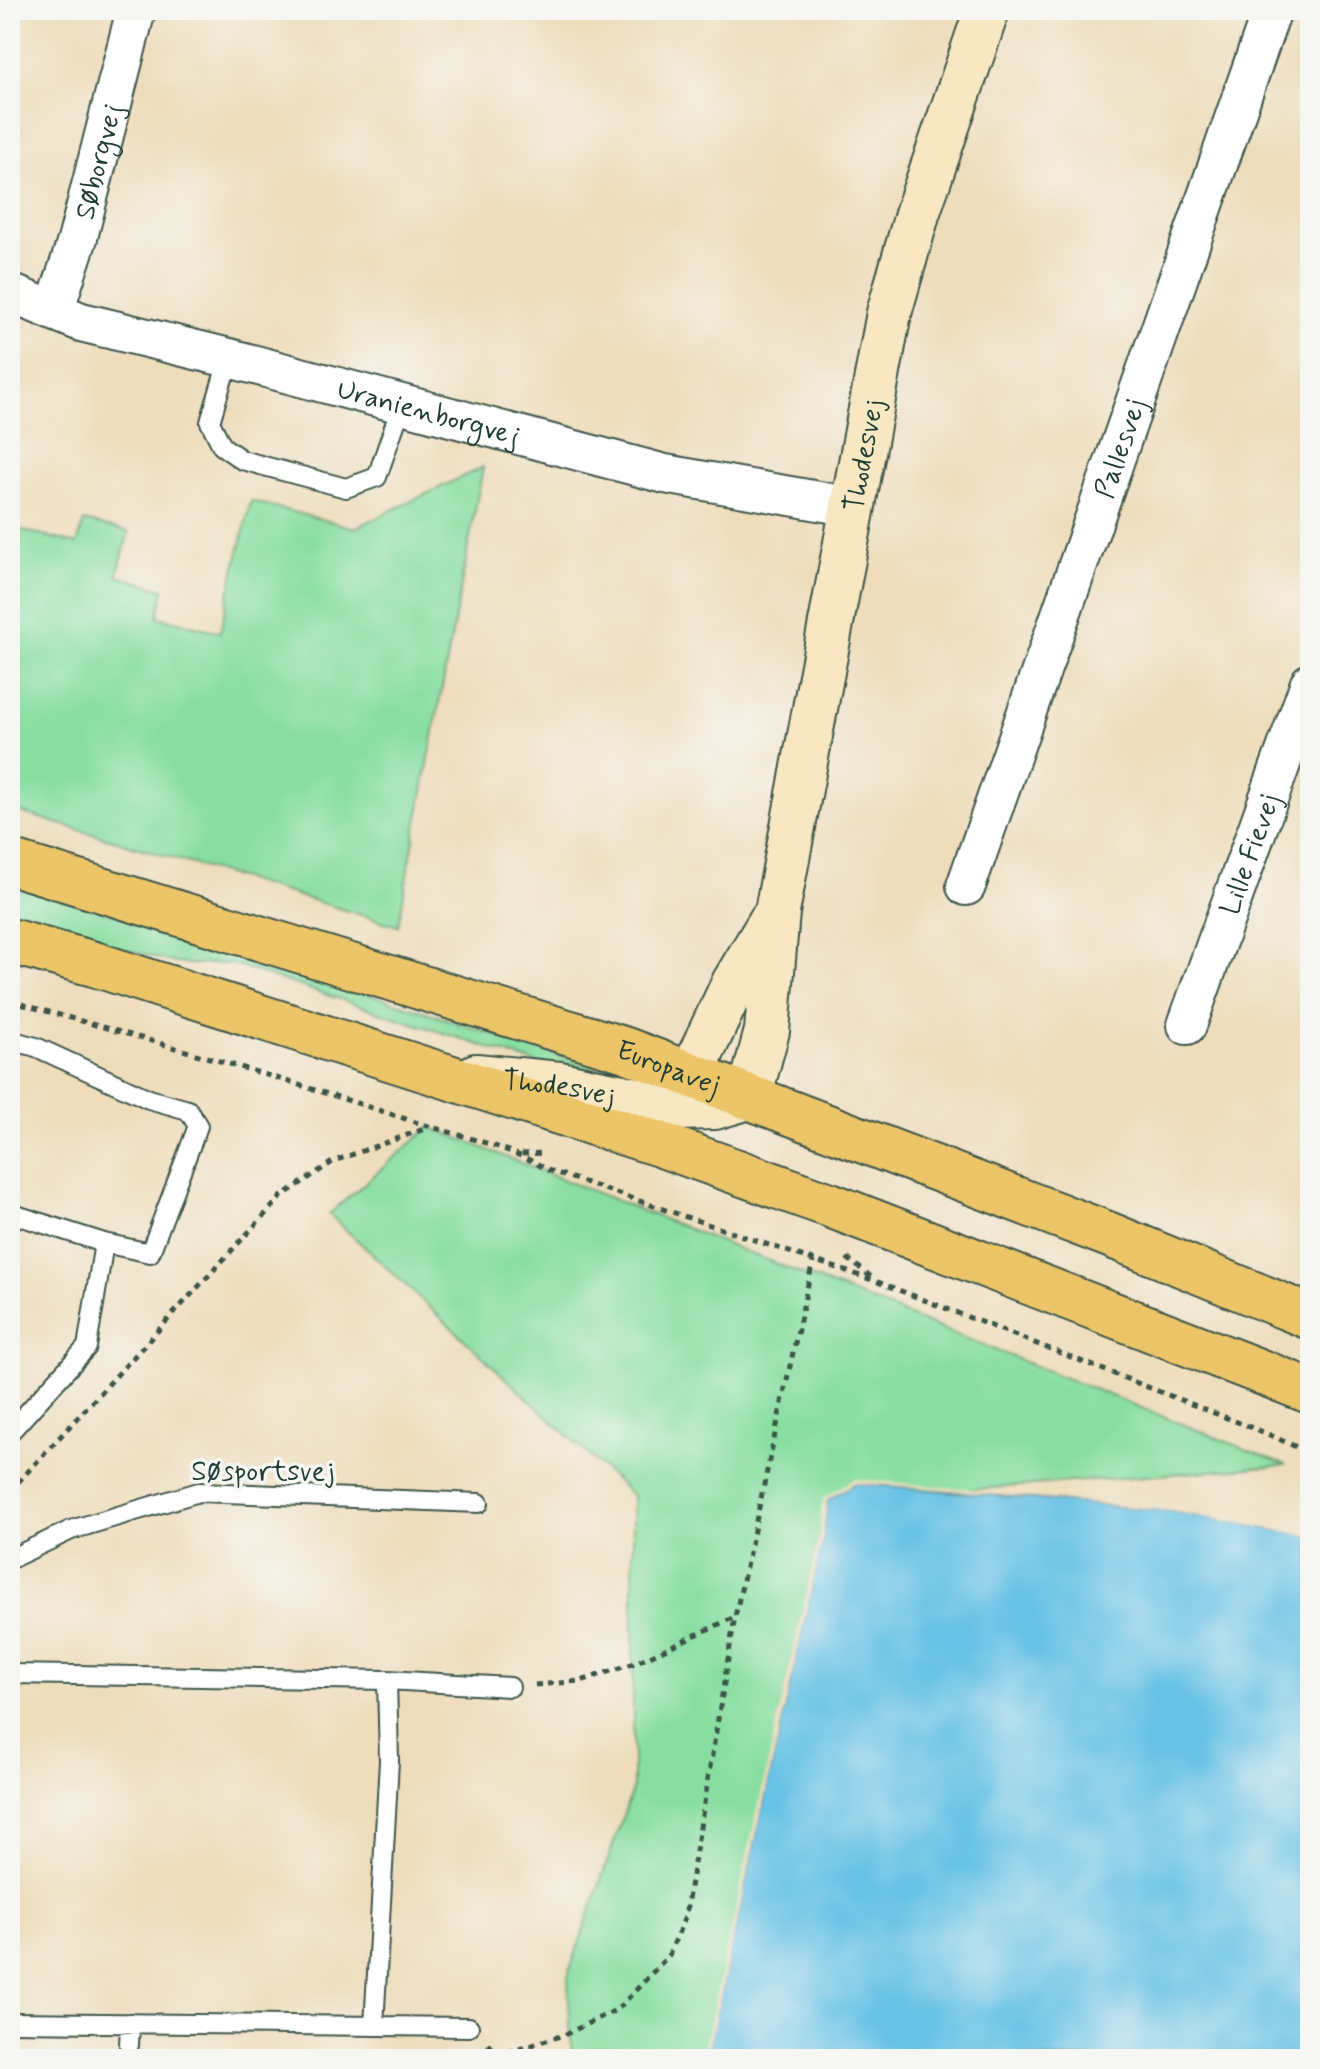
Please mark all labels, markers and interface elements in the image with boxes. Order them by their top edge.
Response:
street label: Søborgvej [67,100,132,224]
street label: Uranienborgvej [333,372,524,456]
street label: Pallesvej [1087,394,1156,504]
street label: Thodesvej [836,396,894,515]
street label: Lille Fievej [1212,789,1290,920]
street label: Europavej [612,1032,725,1105]
street label: Thodesvej [501,1063,619,1116]
street label: Søsportsvej [191,1454,335,1491]

